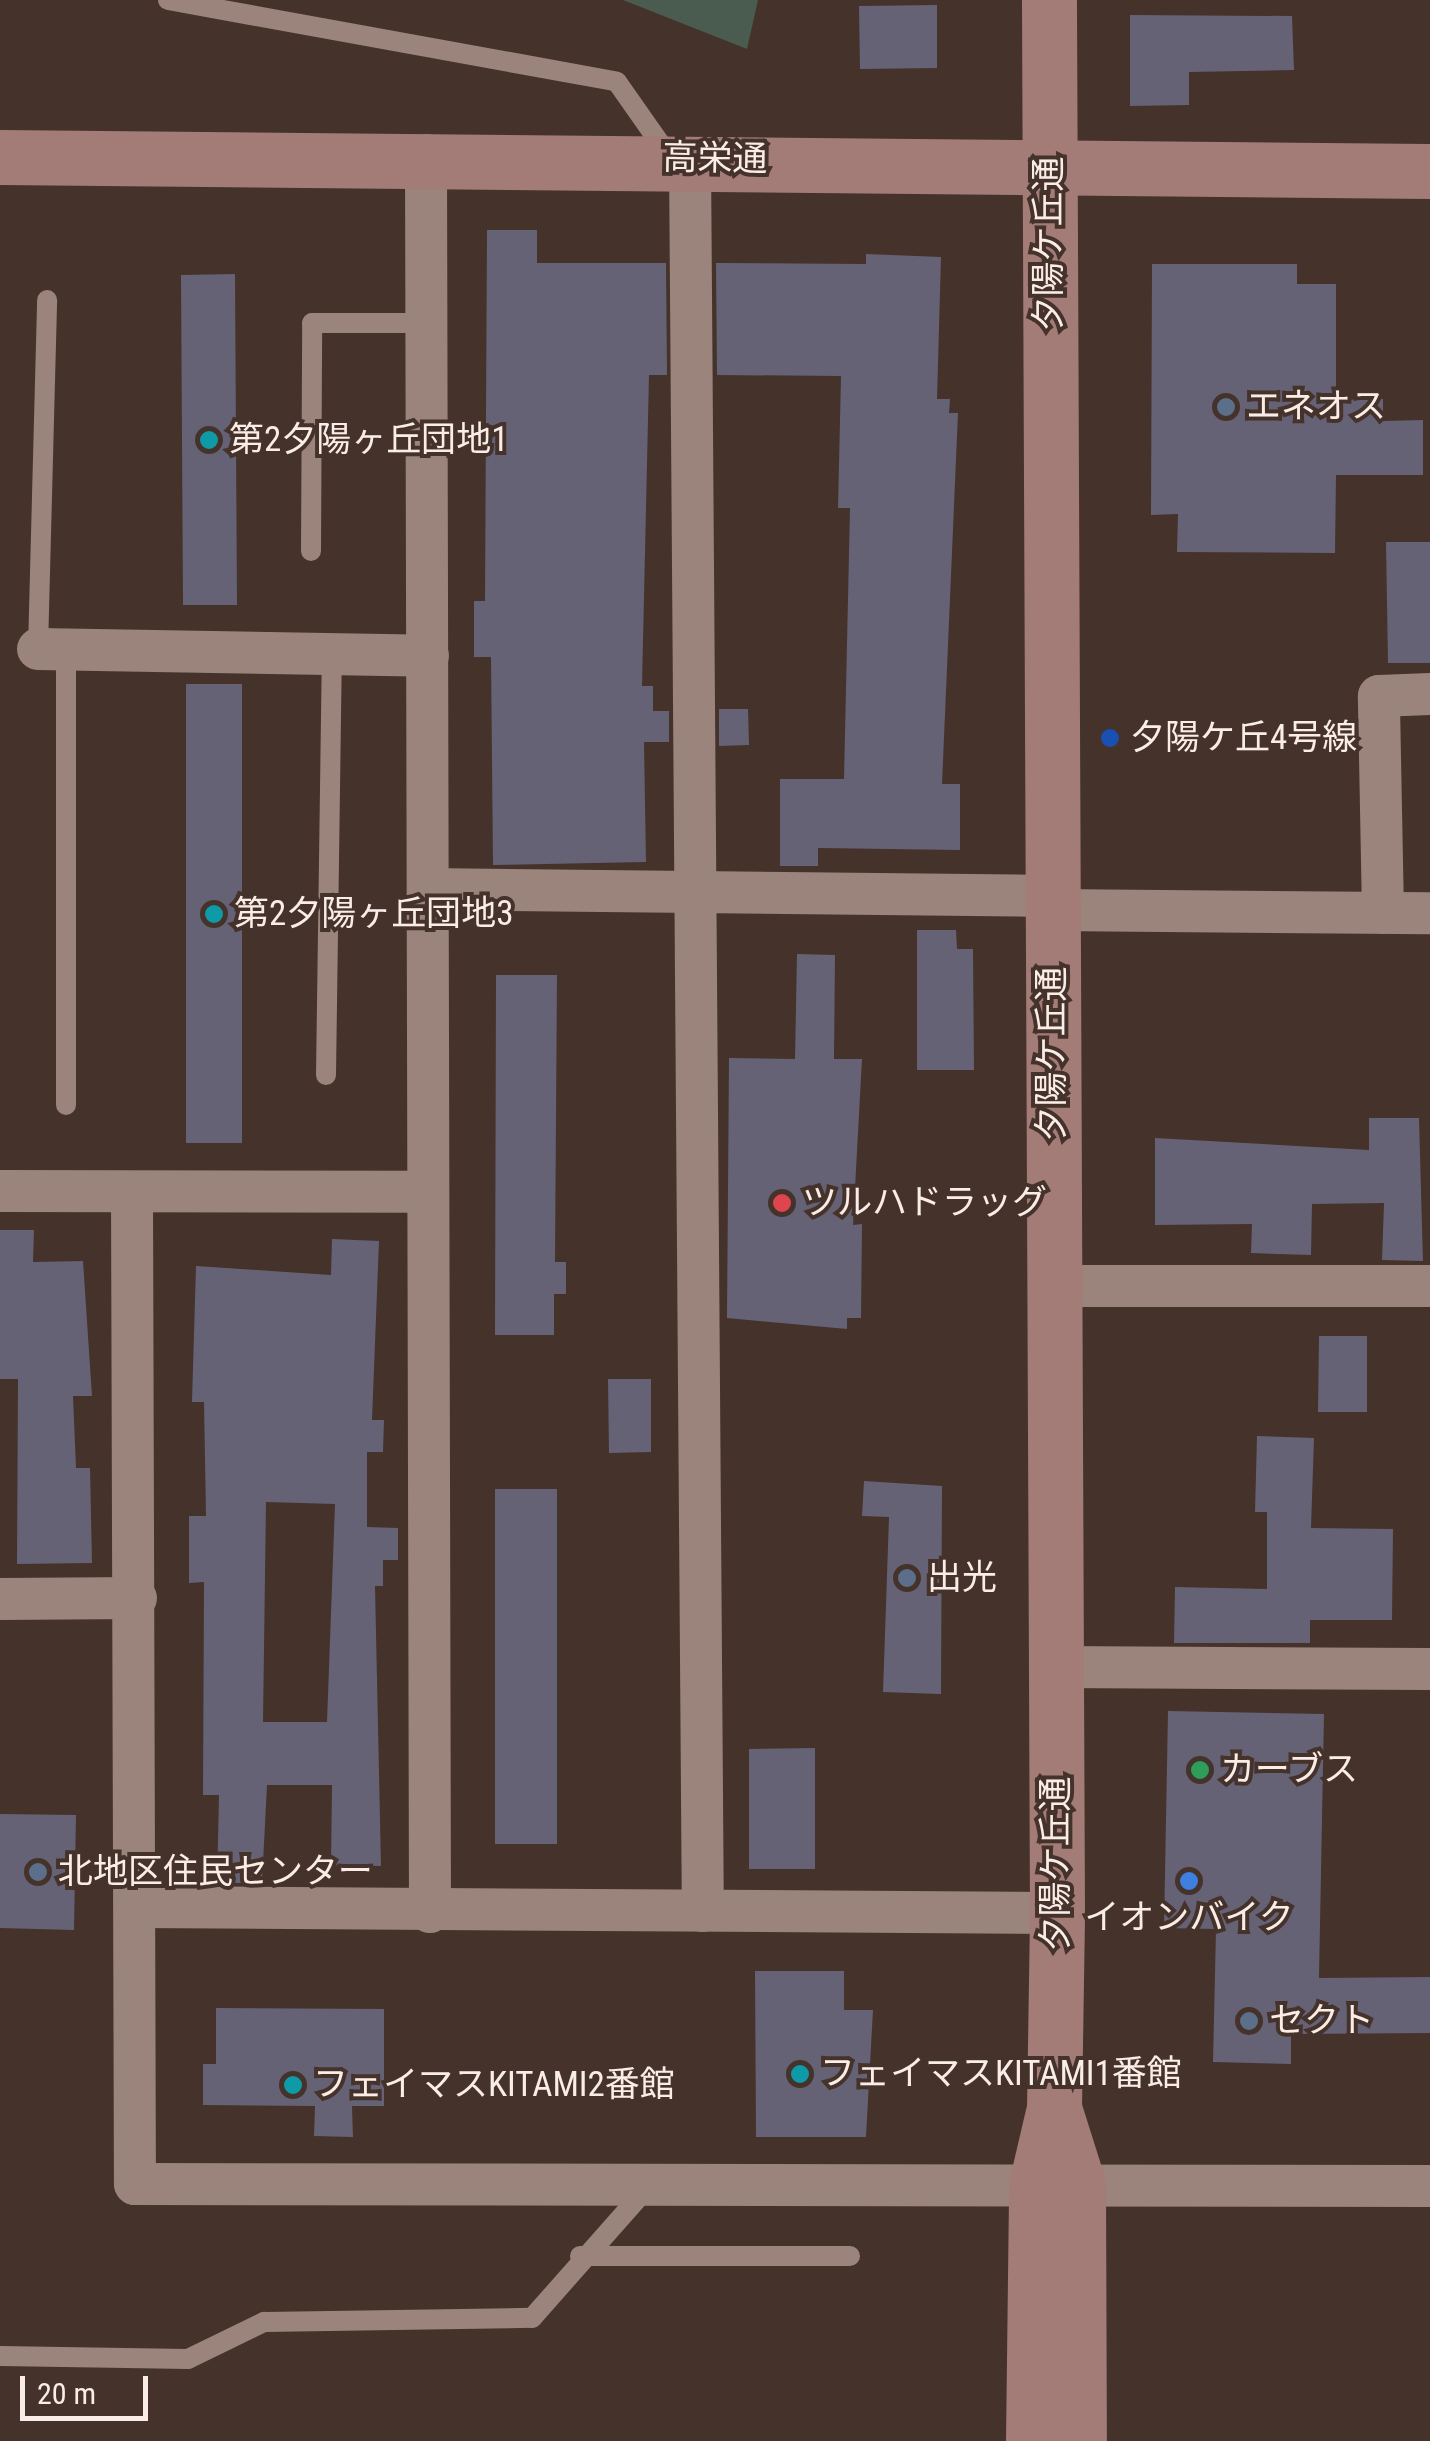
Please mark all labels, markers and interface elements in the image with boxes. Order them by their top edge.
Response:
street label: 高栄通 [662,137,768,181]
street label: 夕陽ケ丘通 [1028,157,1070,331]
place label: エネオス [1246,386,1386,428]
marker: エネオス [1215,396,1237,418]
place label: 第2夕陽ヶ丘団地1 [229,419,509,461]
marker: 第2夕陽ヶ丘団地1 [198,429,220,451]
place label: 夕陽ケ丘4号線 [1130,717,1357,759]
marker: 夕陽ケ丘4号線 [1099,727,1121,749]
place label: 第2夕陽ヶ丘団地3 [234,893,514,935]
marker: 第2夕陽ヶ丘団地3 [203,903,225,925]
street label: 夕陽ケ丘通 [1031,967,1073,1141]
place label: ツルハドラッグ [802,1182,1047,1224]
marker: ツルハドラッグ [771,1192,793,1214]
place label: 出光 [927,1557,997,1599]
marker: 出光 [896,1567,918,1589]
place label: カーブス [1220,1749,1360,1791]
marker: カーブス [1189,1759,1211,1781]
street label: 夕陽ケ丘通 [1035,1777,1077,1951]
place label: 北地区住民センター [58,1851,373,1893]
marker: 北地区住民センター [27,1861,49,1883]
marker: イオンバイク [1178,1870,1200,1892]
place label: イオンバイク [1084,1897,1294,1939]
place label: セクト [1269,2000,1374,2042]
marker: セクト [1238,2010,1260,2032]
place label: フェイマスKITAMI1番館 [820,2053,1182,2095]
marker: フェイマスKITAMI1番館 [789,2063,811,2085]
place label: フェイマスKITAMI2番館 [313,2064,675,2106]
marker: フェイマスKITAMI2番館 [282,2074,304,2096]
scale bar [25,2356,152,2418]
text: 20 m [37,2376,96,2411]

